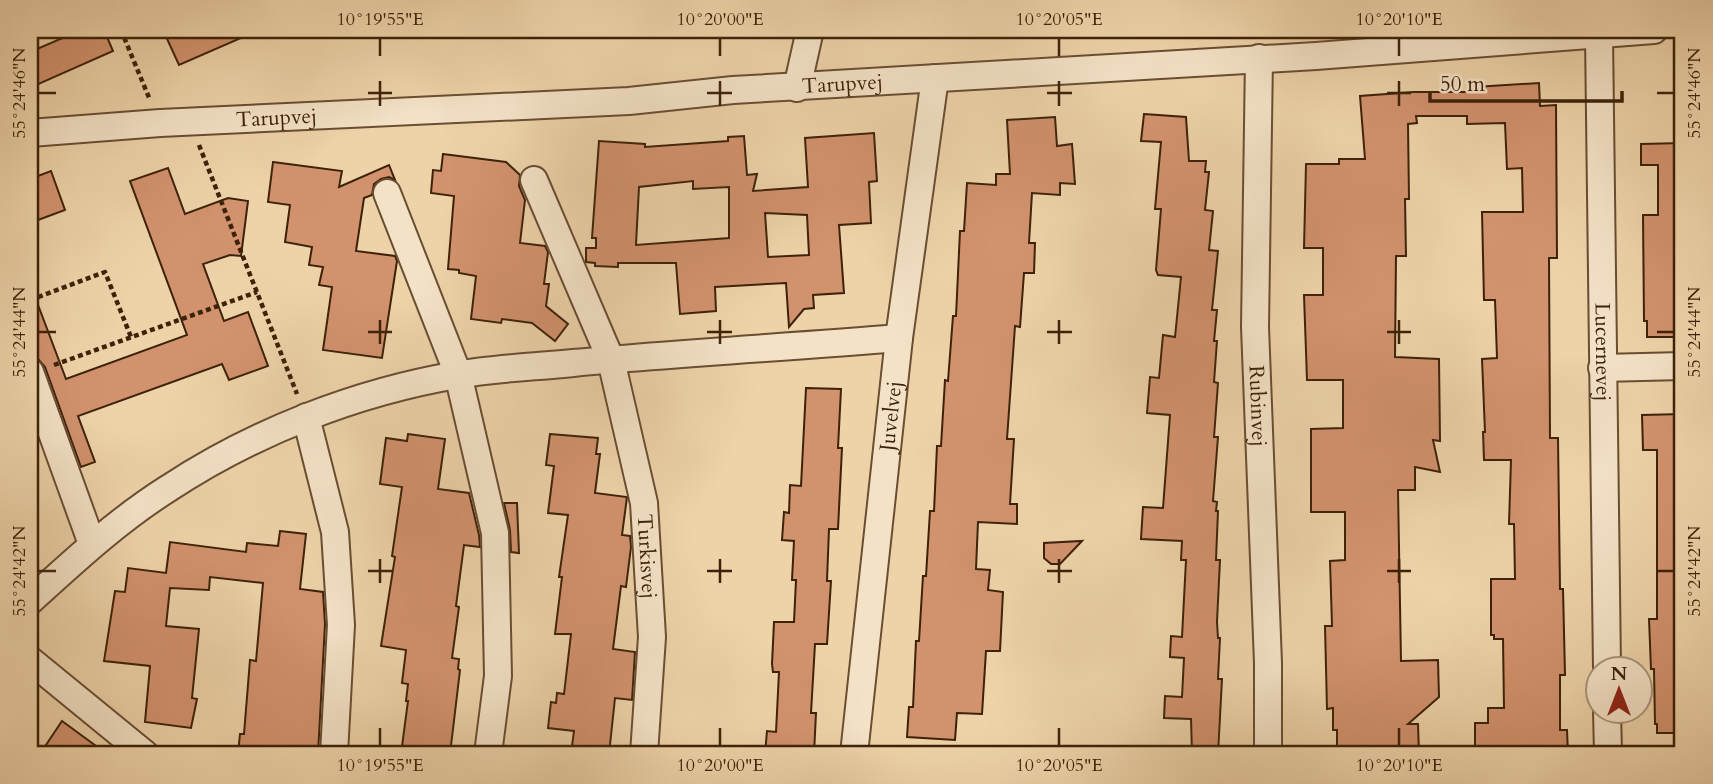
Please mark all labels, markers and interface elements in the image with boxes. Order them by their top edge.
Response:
text: 10°19'55"E [336,7,424,32]
text: 10°20'00"E [676,7,764,32]
text: 10°20'05"E [1015,7,1103,32]
text: 10°20'10"E [1355,7,1443,32]
text: 55°24'46"N [7,47,32,139]
text: 55°24'46"N [1682,47,1707,139]
scale bar [1430,60,1622,104]
street label: Tarupvej [801,67,884,101]
text: 50 m [1440,70,1485,99]
street label: Tarupvej [235,102,318,134]
text: 55°24'44"N [7,286,32,378]
text: 55°24'44"N [1682,286,1707,378]
street label: Lucernevej [1587,302,1618,401]
street label: Rubinvej [1241,365,1274,447]
street label: Juvelvej [873,380,909,455]
street label: Turkisvej [630,513,664,600]
text: 55°24'42"N [7,525,32,617]
text: 55°24'42"N [1682,525,1707,617]
north arrow [1584,654,1654,724]
text: N [1611,661,1628,687]
text: 10°19'55"E [336,753,424,778]
text: 10°20'00"E [676,753,764,778]
text: 10°20'05"E [1015,753,1103,778]
text: 10°20'10"E [1355,753,1443,778]

